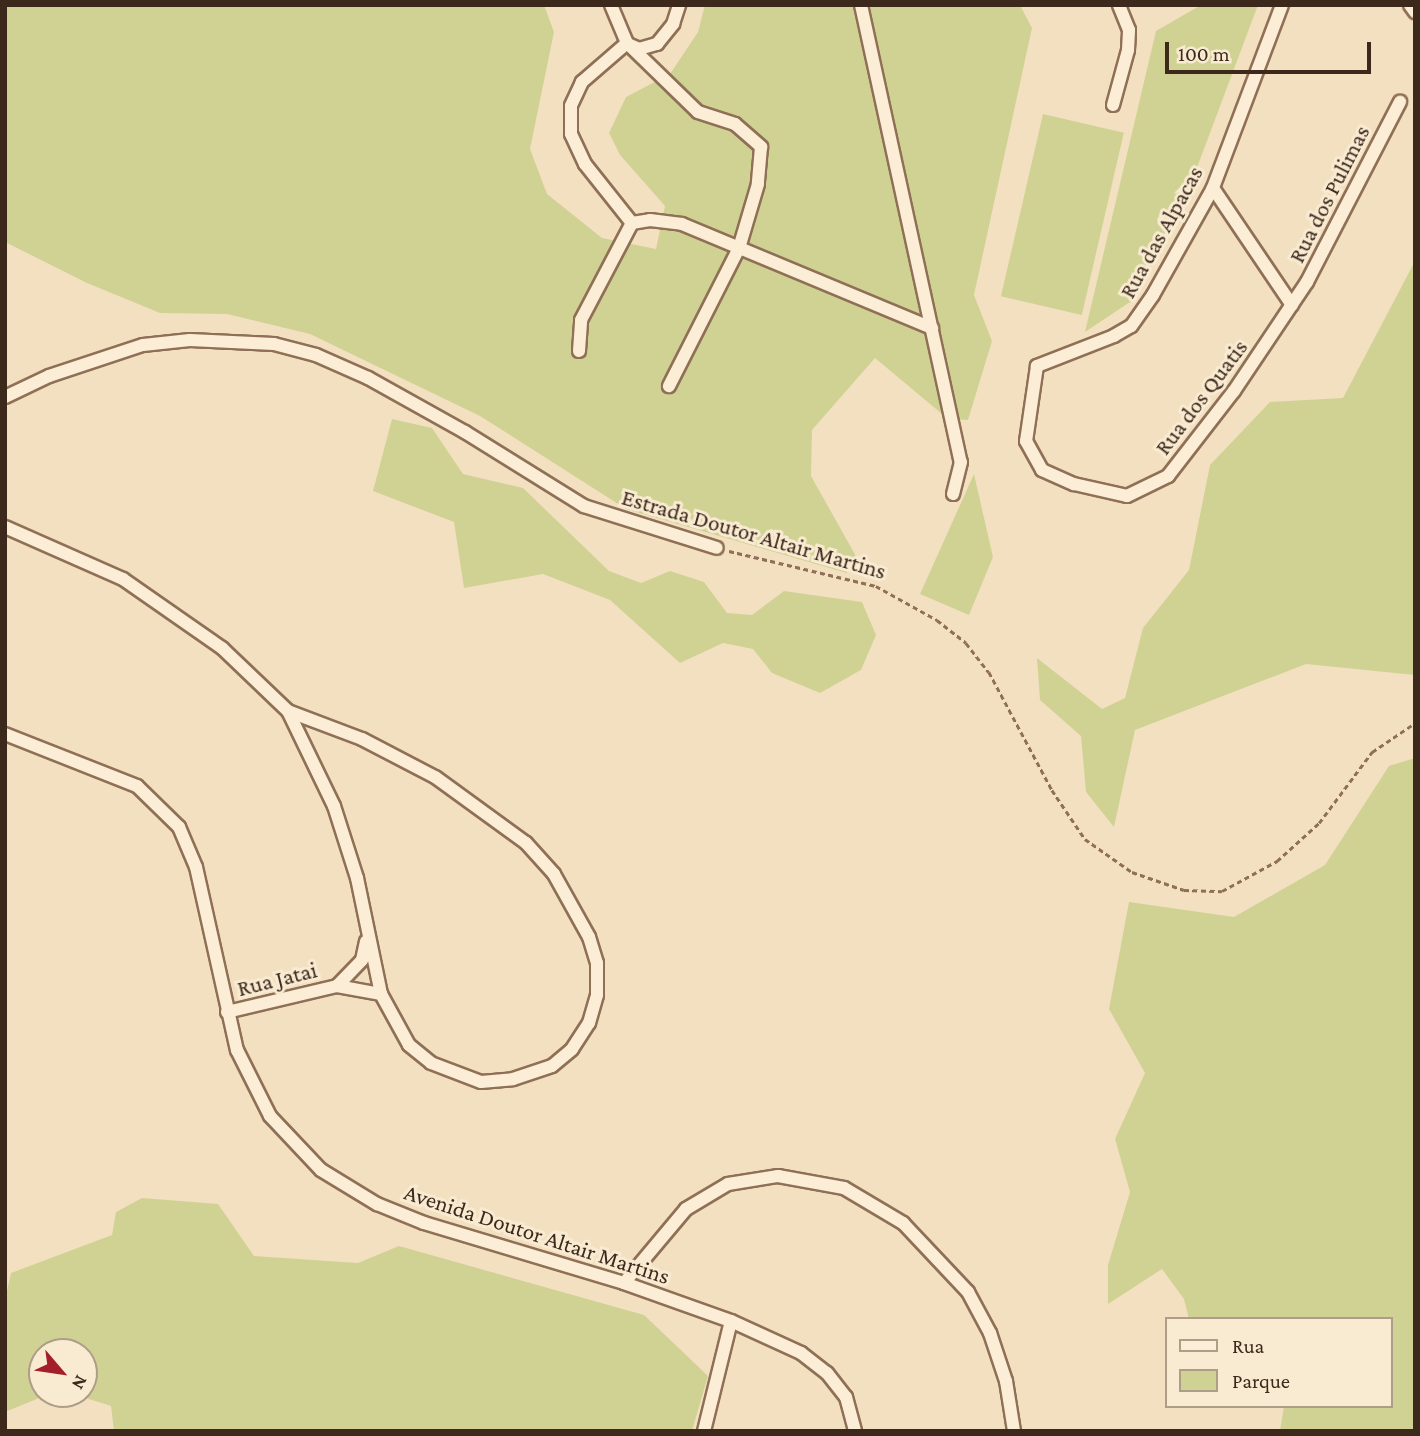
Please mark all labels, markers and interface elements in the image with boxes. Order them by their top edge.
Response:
scale bar [1168,28,1374,72]
text: 100 m [1178,42,1230,66]
street label: Rua dos Pulimas [1283,121,1375,267]
street label: Rua das Alpacas [1113,161,1209,303]
street label: Rua dos Quatis [1149,334,1253,460]
street label: Estrada Doutor Altair Martins [619,483,889,585]
street label: Rua Jatai [234,956,320,1002]
street label: Avenida Doutor Altair Martins [401,1178,673,1290]
legend [1164,1317,1392,1408]
text: Rua [1232,1334,1264,1358]
north arrow [28,1338,98,1408]
text: Parque [1232,1369,1290,1393]
text: N [68,1372,92,1393]

